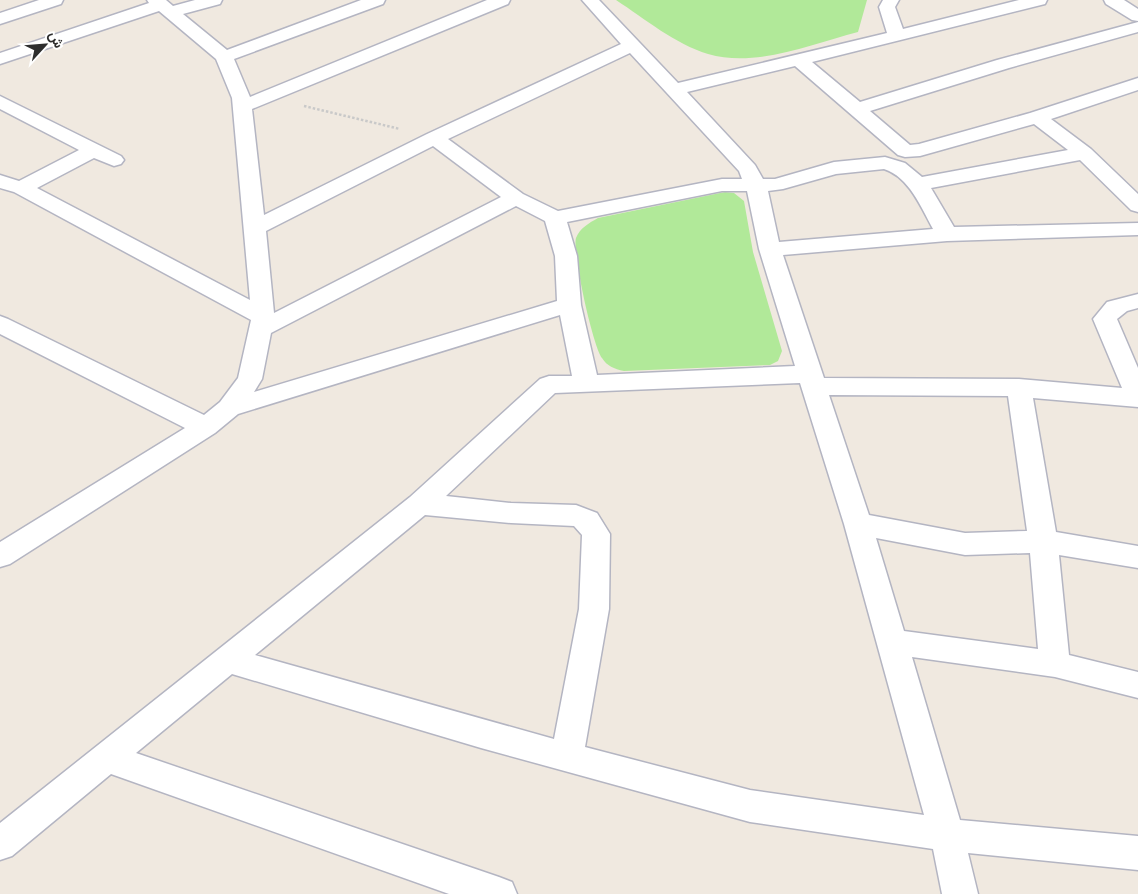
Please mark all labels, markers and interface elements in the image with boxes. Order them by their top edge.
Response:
north arrow [20,20,70,70]
text: ش [45,28,69,51]

